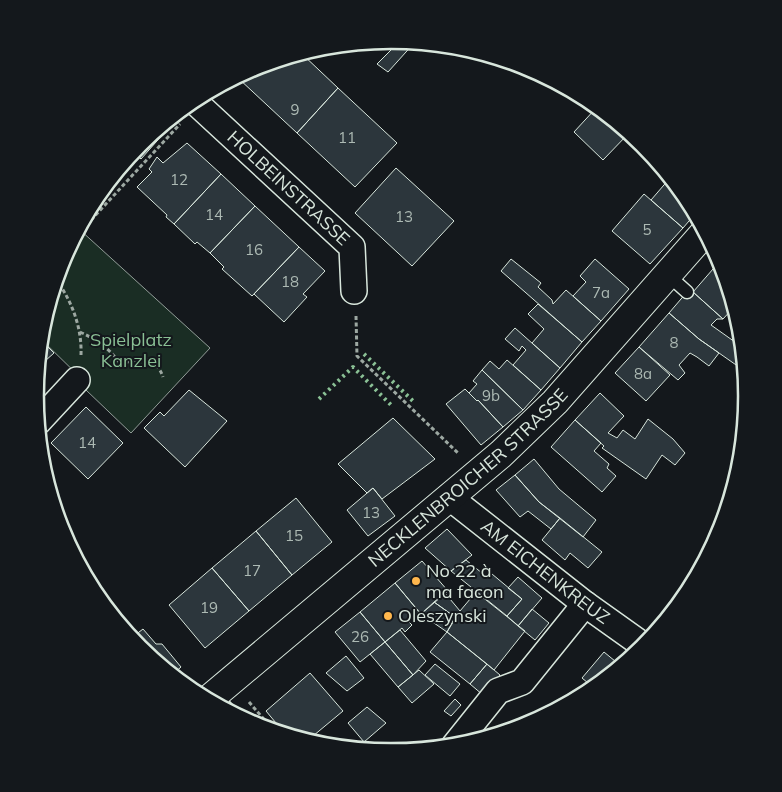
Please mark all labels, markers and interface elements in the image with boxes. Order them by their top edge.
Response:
house number: 9 [290,100,300,119]
street label: HOLBEINSTRASSE [223,126,355,250]
house number: 11 [338,128,356,147]
house number: 12 [170,170,188,189]
house number: 14 [205,205,223,224]
house number: 13 [395,207,413,226]
house number: 5 [642,220,652,239]
house number: 16 [245,240,263,259]
house number: 18 [281,272,299,291]
house number: 7a [592,283,610,302]
park label: Spielplatz Kanzlei [90,328,172,372]
house number: 8 [669,333,679,352]
house number: 8a [634,364,652,383]
street label: NECKLENBROICHER STRASSE [363,384,572,572]
house number: 9b [482,386,500,405]
house number: 14 [78,433,96,452]
house number: 13 [362,503,380,522]
street label: AM EICHENKREUZ [476,514,615,629]
house number: 15 [285,526,303,545]
place label: No 22 à ma facon [426,559,504,603]
house number: 17 [243,561,261,580]
marker: No 22 à ma facon [410,575,422,587]
house number: 19 [200,598,218,617]
place label: Oleszynski [398,604,487,627]
marker: Oleszynski [382,610,394,622]
house number: 26 [351,627,369,646]

